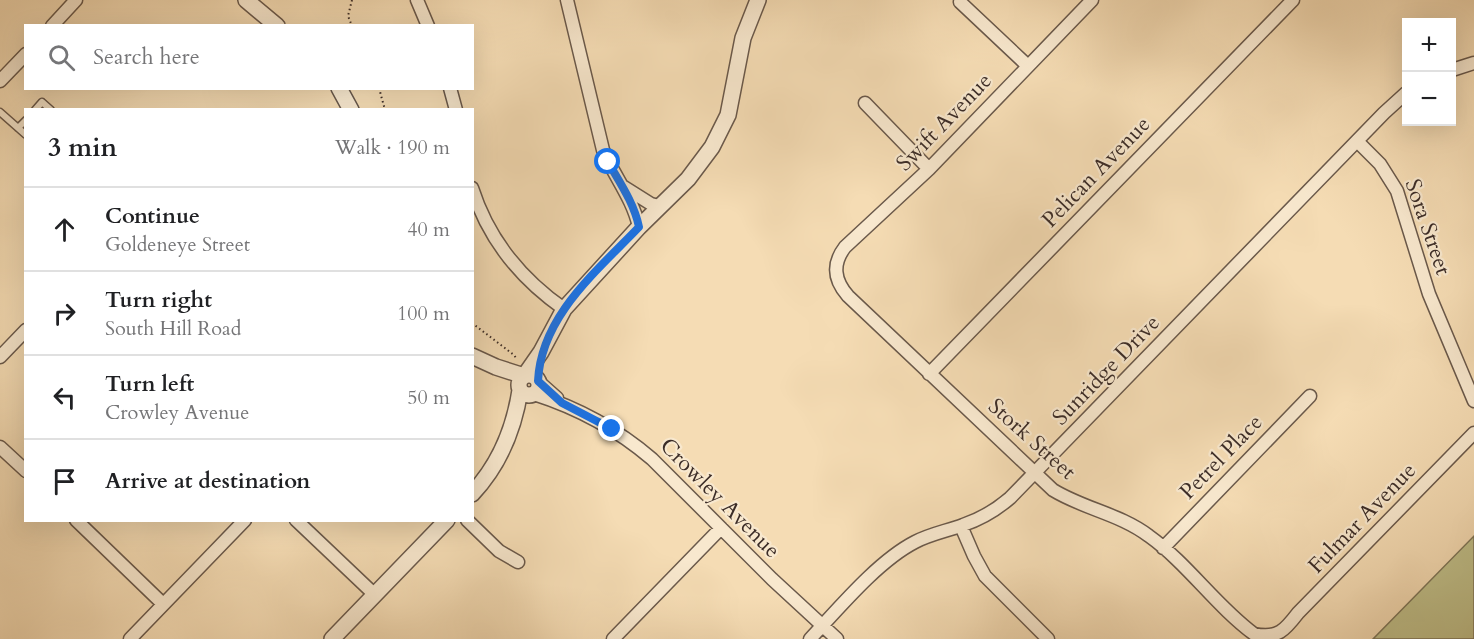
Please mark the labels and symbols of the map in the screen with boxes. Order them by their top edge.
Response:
street label: Swift Avenue [890,66,998,178]
street label: Pelican Avenue [1035,110,1157,234]
route start [594,148,620,174]
street label: Sora Street [1398,175,1458,279]
street label: Sunridge Drive [1046,308,1166,432]
street label: Stork Street [982,392,1082,486]
street label: Petrel Place [1173,408,1269,506]
route end [598,415,624,441]
street label: Crowley Avenue [653,431,787,565]
street label: Fulmar Avenue [1301,456,1423,580]

